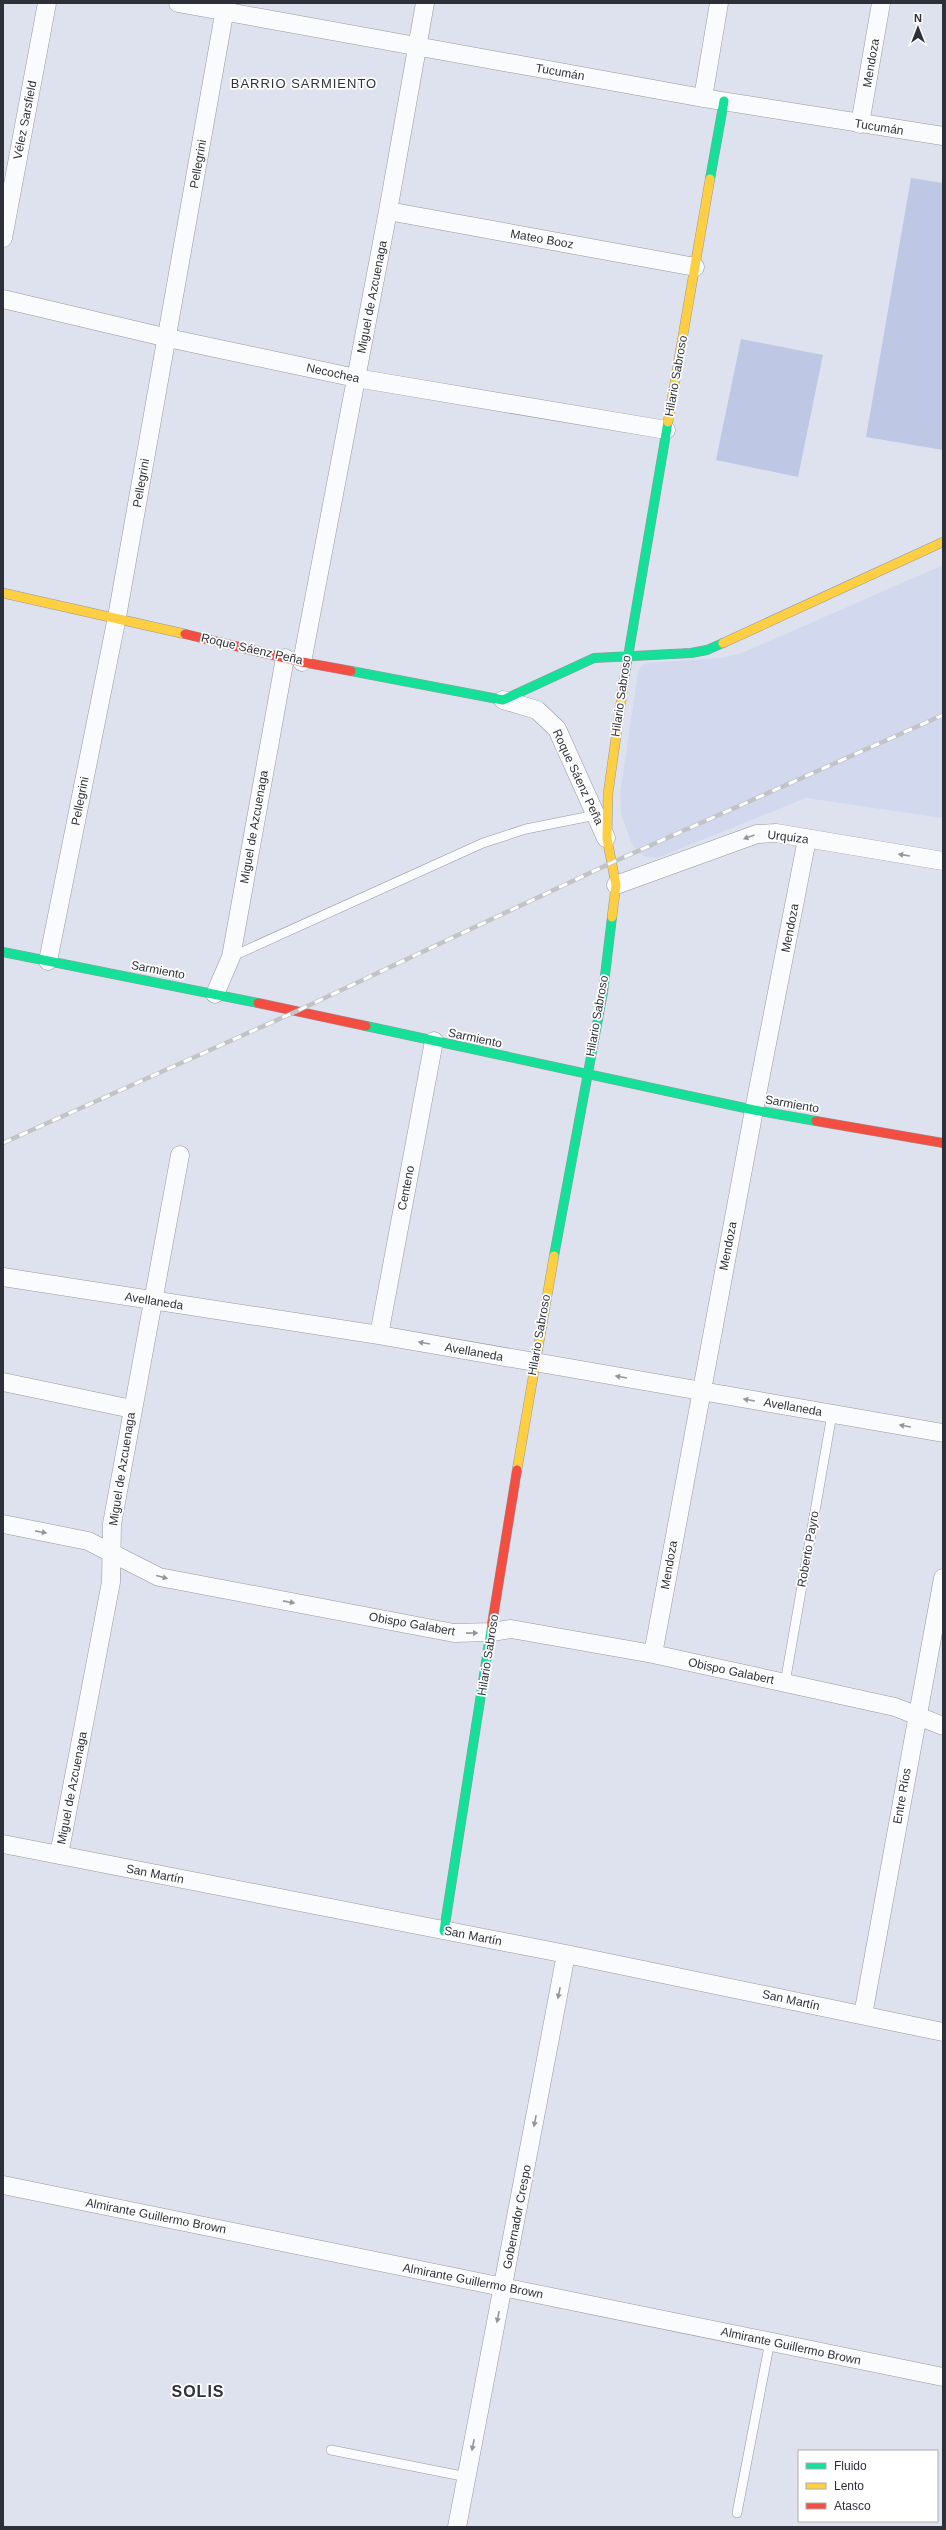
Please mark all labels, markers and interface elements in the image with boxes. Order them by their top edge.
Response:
north arrow [898,8,938,48]
text: N [914,12,922,24]
street label: Mendoza [860,37,882,89]
street label: Tucumán [534,61,586,83]
district label: BARRIO SARMIENTO [231,76,377,91]
street label: Vélez Sarsfield [10,79,40,161]
street label: Tucumán [853,116,905,138]
street label: Pellegrini [187,138,209,190]
street label: Mateo Booz [509,227,575,251]
street label: Miguel de Azcuenaga [354,239,390,355]
street label: Hilario Sabroso [662,334,690,418]
street label: Necochea [305,361,361,386]
street label: Pellegrini [130,457,152,509]
street label: Roque Sáenz Peña [200,630,305,668]
street label: Hilario Sabroso [608,654,634,738]
street label: Roque Sáenz Peña [550,727,606,827]
street label: Miguel de Azcuenaga [237,769,271,885]
street label: Pellegrini [68,775,92,827]
street label: Urquiza [767,828,810,847]
one-way arrow [743,834,755,840]
one-way arrow [898,852,911,858]
street label: Mendoza [778,902,802,954]
street label: Sarmiento [130,958,186,982]
street label: Hilario Sabroso [583,974,611,1058]
street label: Sarmiento [447,1025,504,1051]
street label: Sarmiento [764,1092,820,1116]
street label: Centeno [395,1164,417,1212]
street label: Mendoza [716,1220,740,1272]
street label: Avellaneda [124,1289,185,1313]
street label: Hilario Sabroso [525,1293,553,1377]
one-way arrow [418,1340,430,1346]
street label: Avellaneda [444,1340,505,1364]
one-way arrow [615,1374,627,1380]
street label: Avellaneda [763,1395,824,1419]
one-way arrow [743,1396,755,1402]
street label: Miguel de Azcuenaga [106,1411,138,1527]
one-way arrow [898,1423,911,1429]
street label: Roberto Payro [794,1509,822,1588]
one-way arrow [35,1529,47,1535]
street label: Mendoza [658,1539,680,1591]
one-way arrow [156,1574,168,1580]
one-way arrow [283,1599,296,1605]
street label: Obispo Galabert [368,1610,457,1639]
street label: Hilario Sabroso [475,1613,501,1697]
one-way arrow [466,1630,479,1636]
street label: Obispo Galabert [687,1655,776,1687]
street label: Miguel de Azcuenaga [54,1730,90,1846]
street label: Entre Ríos [890,1767,914,1825]
street label: San Martín [125,1862,185,1886]
street label: San Martín [443,1924,503,1948]
one-way arrow [556,1987,562,1999]
street label: San Martín [761,1987,821,2013]
one-way arrow [532,2114,538,2127]
street label: Gobernador Crespo [500,2163,534,2270]
street label: Almirante Guillermo Brown [85,2196,227,2236]
street label: Almirante Guillermo Brown [402,2261,544,2301]
one-way arrow [495,2311,501,2323]
street label: Almirante Guillermo Brown [720,2324,862,2368]
district label: SOLIS [171,2383,225,2400]
one-way arrow [470,2439,476,2451]
legend [798,2450,938,2522]
text: Fluido [834,2459,867,2473]
text: Lento [834,2479,864,2493]
text: Atasco [834,2499,871,2513]

